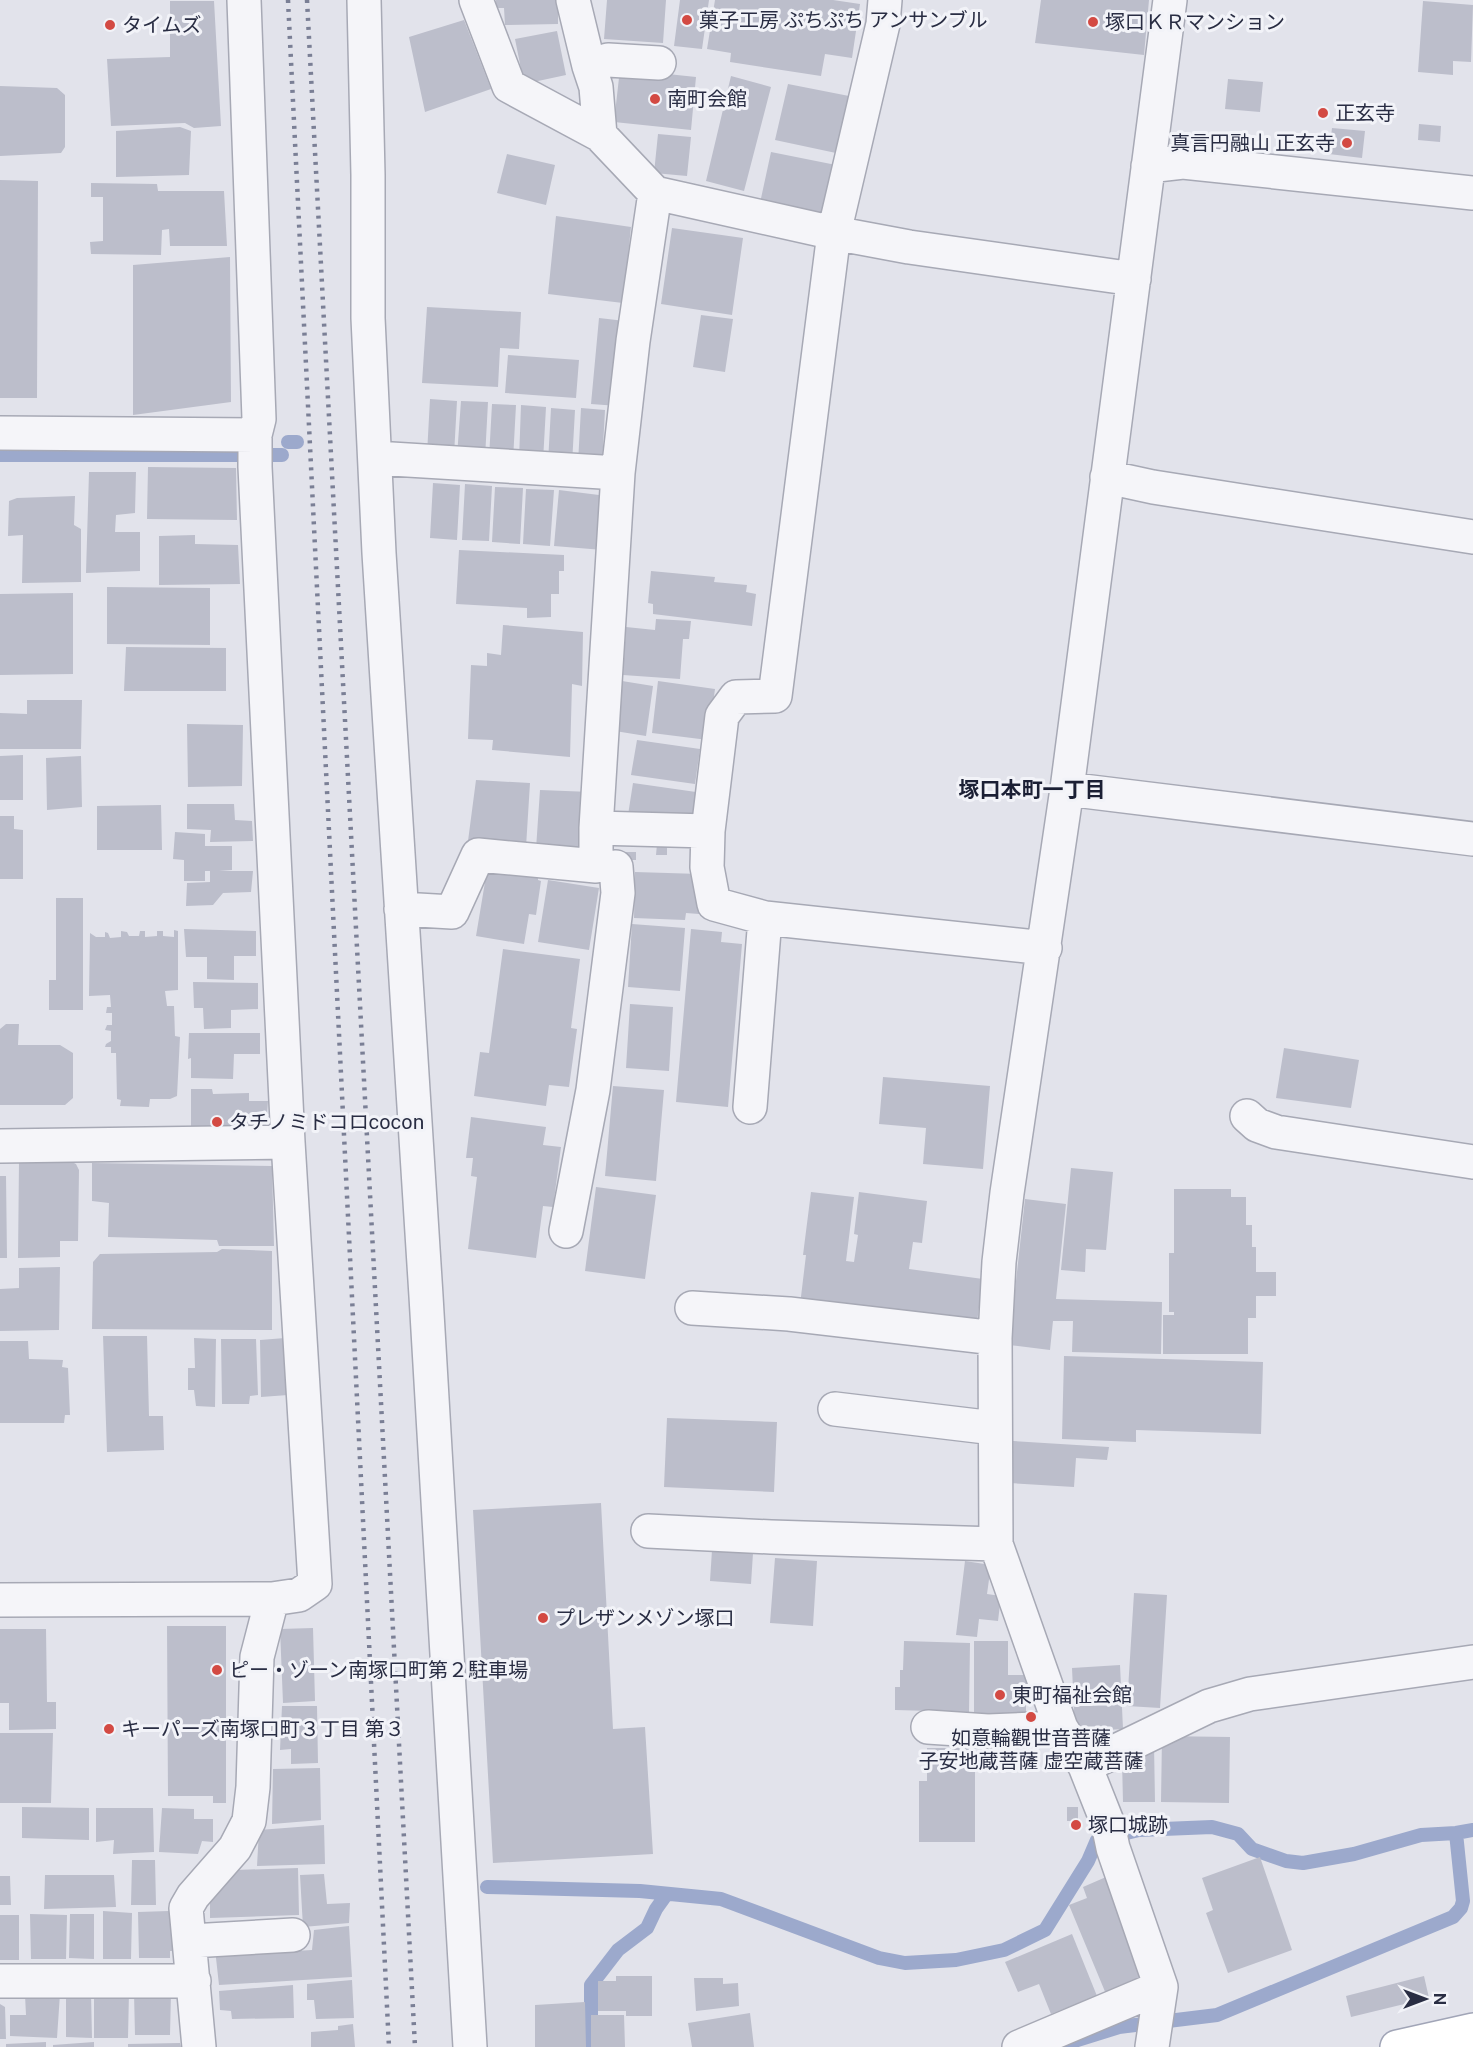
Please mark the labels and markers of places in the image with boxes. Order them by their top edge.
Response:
place label: 菓子工房 ぷちぷち アンサンブル [699,8,988,32]
place label: 塚口ＫＲマンション [1105,10,1285,34]
place label: タイムズ [122,13,202,37]
marker: 菓子工房 ぷちぷち アンサンブル [680,13,694,27]
marker: 塚口ＫＲマンション [1086,15,1100,29]
marker: タイムズ [103,18,117,32]
place label: 南町会館 [667,87,747,111]
marker: 南町会館 [648,92,662,106]
place label: 正玄寺 [1335,101,1395,125]
marker: 正玄寺 [1316,106,1330,120]
place label: 真言円融山 正玄寺 [1170,131,1335,155]
marker: 真言円融山 正玄寺 [1340,136,1354,150]
place label: タチノミドコロcocon [229,1110,424,1134]
marker: タチノミドコロcocon [210,1115,224,1129]
place label: プレザンメゾン塚口 [555,1606,734,1630]
marker: プレザンメゾン塚口 [536,1611,550,1625]
place label: ピー・ゾーン南塚口町第２駐車場 [229,1658,528,1682]
marker: ピー・ゾーン南塚口町第２駐車場 [210,1663,224,1677]
place label: 東町福祉会館 [1012,1683,1132,1707]
marker: 東町福祉会館 [993,1688,1007,1702]
marker: 如意輪觀世音菩薩 子安地蔵菩薩 虚空蔵菩薩 [1024,1710,1038,1724]
place label: キーパーズ南塚口町３丁目 第３ [121,1717,405,1741]
marker: キーパーズ南塚口町３丁目 第３ [102,1722,116,1736]
place label: 如意輪觀世音菩薩 子安地蔵菩薩 虚空蔵菩薩 [919,1726,1143,1773]
place label: 塚口城跡 [1088,1813,1168,1837]
marker: 塚口城跡 [1069,1818,1083,1832]

